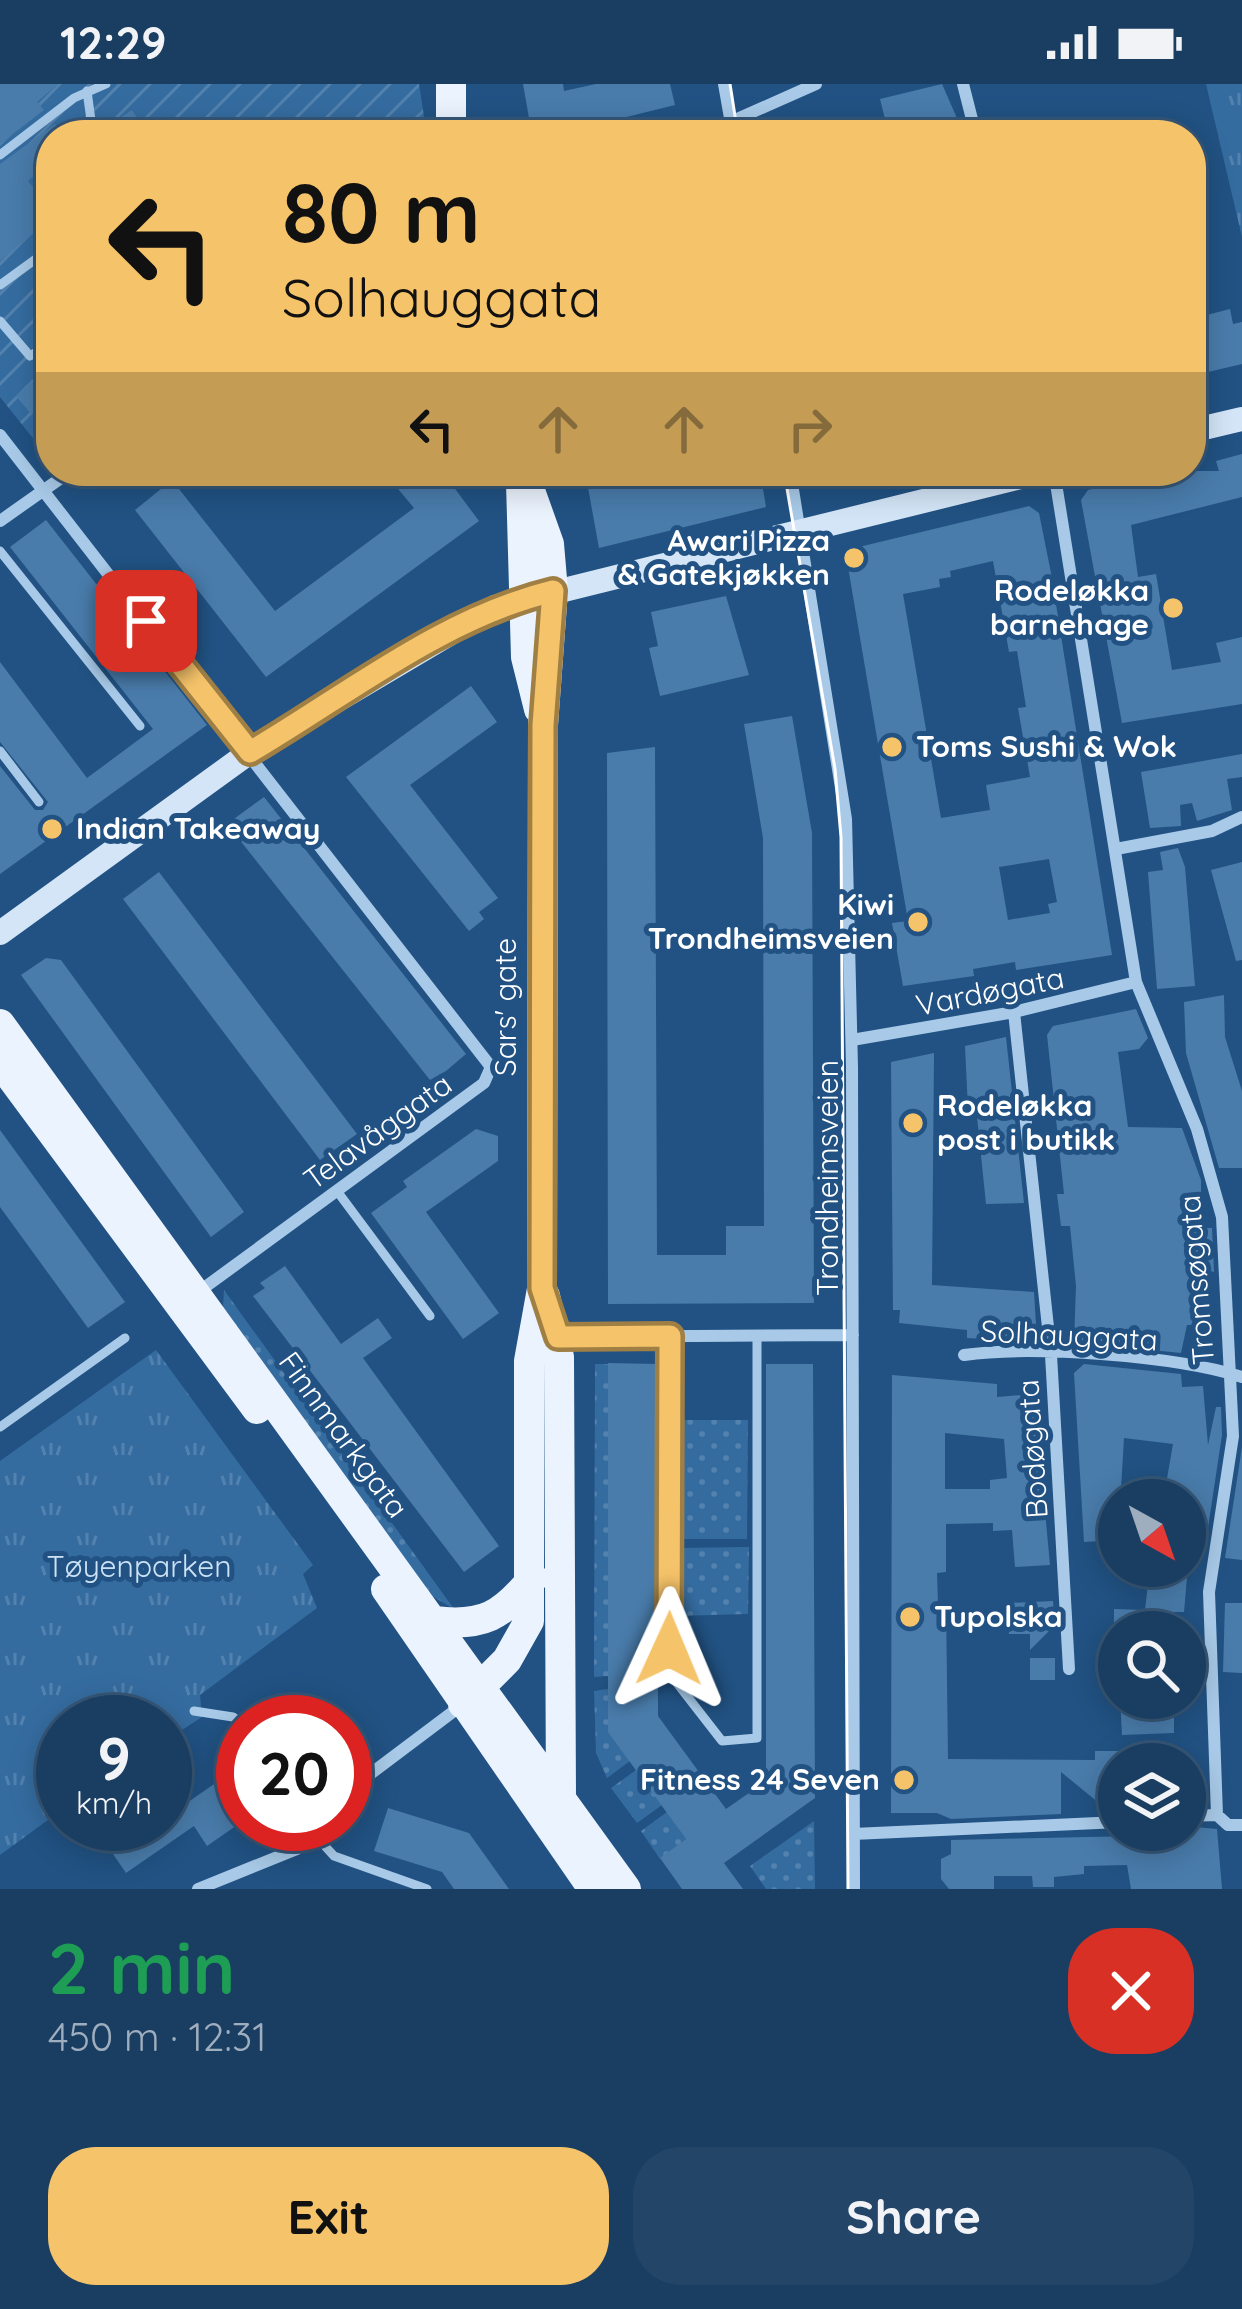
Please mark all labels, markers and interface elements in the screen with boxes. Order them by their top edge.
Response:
text: 12:29 [60,14,167,70]
text: 80 m [282,159,481,264]
icon: left [84,168,240,324]
text: Solhauggata [282,263,601,331]
icon: left [399,396,465,462]
icon: ahead [525,396,591,462]
icon: ahead [651,396,717,462]
icon: right [777,396,843,462]
place label: Awari Pizza & Gatekjøkken [618,521,830,593]
marker: Awari Pizza & Gatekjøkken [841,545,867,571]
pin [95,570,197,672]
place label: Rodeløkka barnehage [990,571,1149,643]
icon: arrive [113,588,179,654]
marker: Rodeløkka barnehage [1160,595,1186,621]
place label: Toms Sushi & Wok [916,727,1177,765]
marker: Toms Sushi & Wok [879,734,905,760]
place label: Indian Takeaway [76,809,320,847]
marker: Indian Takeaway [39,816,65,842]
place label: Kiwi Trondheimsveien [648,885,894,957]
marker: Kiwi Trondheimsveien [905,909,931,935]
street label: Sars' gate [486,938,524,1076]
street label: Vardøgata [913,958,1067,1024]
street label: Trondheimsveien [808,1060,846,1296]
street label: Telavåggata [296,1065,459,1198]
place label: Rodeløkka post i butikk [937,1086,1115,1158]
marker: Rodeløkka post i butikk [900,1110,926,1136]
street label: Tromsøgata [1170,1194,1222,1366]
street label: Solhauggata [979,1311,1159,1359]
street label: Finnmarkgata [271,1344,417,1525]
street label: Bodøgata [1008,1378,1056,1520]
north arrow [1098,1479,1206,1587]
map controls [1098,1479,1206,1851]
park label: Tøyenparken [46,1547,232,1585]
position arrow [606,1586,732,1712]
place label: Tupolska [934,1597,1063,1635]
marker: Tupolska [897,1604,923,1630]
button: search [1098,1611,1206,1719]
speed limit sign: 20 [216,1695,372,1851]
text: 9 [97,1720,131,1795]
button: layers [1098,1743,1206,1851]
place label: Fitness 24 Seven [640,1760,880,1798]
marker: Fitness 24 Seven [891,1767,917,1793]
text: km/h [76,1784,152,1822]
text: 2 min [48,1922,235,2012]
button: close [1068,1928,1194,2054]
text: 450 m · 12:31 [48,2012,267,2061]
button: Exit [48,2147,609,2285]
button: Share [633,2147,1194,2285]

